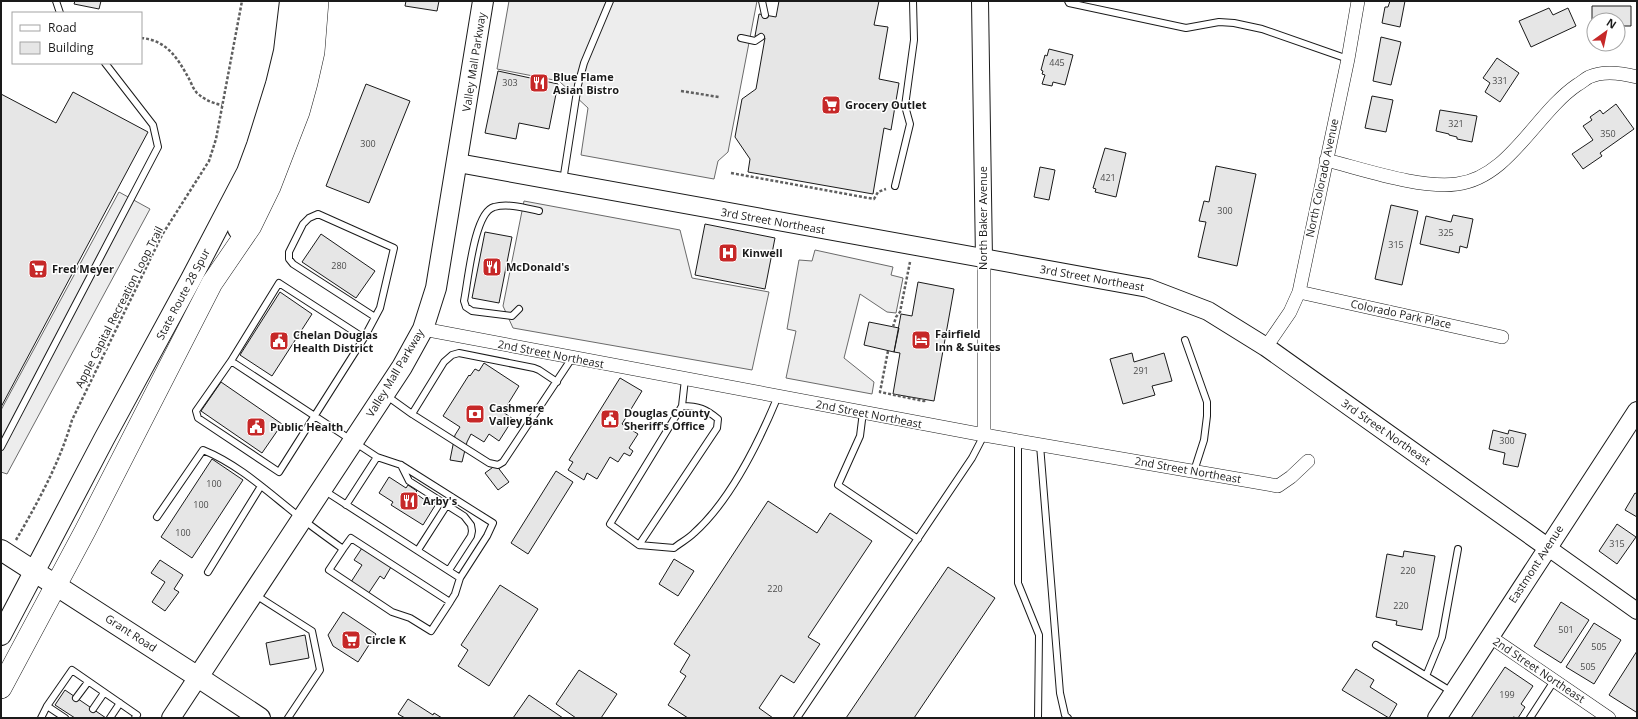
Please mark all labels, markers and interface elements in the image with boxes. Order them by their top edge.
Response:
street label: Valley Mall Parkway [458,11,489,113]
legend [12,12,142,64]
north arrow [1586,12,1626,52]
text: N [1604,14,1620,32]
text: Road [48,19,77,36]
text: Building [48,39,94,56]
house number: 445 [1049,56,1065,69]
place label: Blue Flame Asian Bistro [553,69,619,97]
restaurant icon: Blue Flame Asian Bistro [528,72,550,94]
house number: 331 [1492,74,1508,87]
house number: 303 [502,76,518,89]
supermarket icon: Grocery Outlet [820,94,842,116]
place label: Grocery Outlet [845,97,927,112]
street label: North Colorado Avenue [1302,117,1341,239]
house number: 321 [1448,117,1464,130]
house number: 350 [1600,127,1616,140]
house number: 300 [360,137,376,150]
street label: North Baker Avenue [975,166,990,270]
house number: 421 [1100,171,1116,184]
street label: 3rd Street Northeast [720,204,826,237]
house number: 300 [1217,204,1233,217]
street label: Apple Capital Recreation Loop Trail [71,224,166,390]
house number: 325 [1438,226,1454,239]
house number: 315 [1388,238,1404,251]
hospital icon: Kinwell [717,242,739,264]
street label: State Route 28 Spur [152,245,213,342]
place label: Kinwell [742,245,783,260]
restaurant icon: McDonald's [481,256,503,278]
supermarket icon: Fred Meyer [27,258,49,280]
house number: 280 [331,259,347,272]
place label: McDonald's [506,259,570,274]
place label: Fred Meyer [52,261,114,276]
street label: 3rd Street Northeast [1039,261,1145,294]
street label: Colorado Park Place [1349,296,1453,332]
street label: Valley Mall Parkway [362,325,427,420]
place label: Fairfield Inn & Suites [935,326,1001,354]
place label: Chelan Douglas Health District [293,327,378,355]
hotel icon: Fairfield Inn & Suites [910,329,932,351]
public building icon: Chelan Douglas Health District [268,330,290,352]
street label: 2nd Street Northeast [497,336,605,371]
house number: 291 [1133,364,1149,377]
street label: 3rd Street Northeast [1339,395,1434,468]
street label: 2nd Street Northeast [815,396,923,431]
place label: Cashmere Valley Bank [489,400,553,428]
bank icon: Cashmere Valley Bank [464,403,486,425]
place label: Douglas County Sheriff's Office [624,405,711,433]
public building icon: Douglas County Sheriff's Office [599,408,621,430]
public building icon: Public Health [245,416,267,438]
place label: Public Health [270,419,343,434]
house number: 300 [1499,434,1515,447]
street label: 2nd Street Northeast [1134,453,1243,486]
house number: 100 [206,477,222,490]
restaurant icon: Arby's [398,490,420,512]
place label: Arby's [423,493,458,508]
house number: 100 [193,498,209,511]
street label: Eastmont Avenue [1505,522,1566,606]
house number: 100 [175,526,191,539]
house number: 315 [1609,537,1625,550]
house number: 220 [1400,564,1416,577]
house number: 220 [767,582,783,595]
house number: 220 [1393,599,1409,612]
street label: Grant Road [103,610,160,655]
house number: 501 [1558,623,1574,636]
supermarket icon: Circle K [340,629,362,651]
place label: Circle K [365,632,407,647]
street label: 2nd Street Northeast [1490,633,1588,706]
house number: 505 [1591,640,1607,653]
house number: 505 [1580,660,1596,673]
house number: 199 [1499,688,1515,701]

